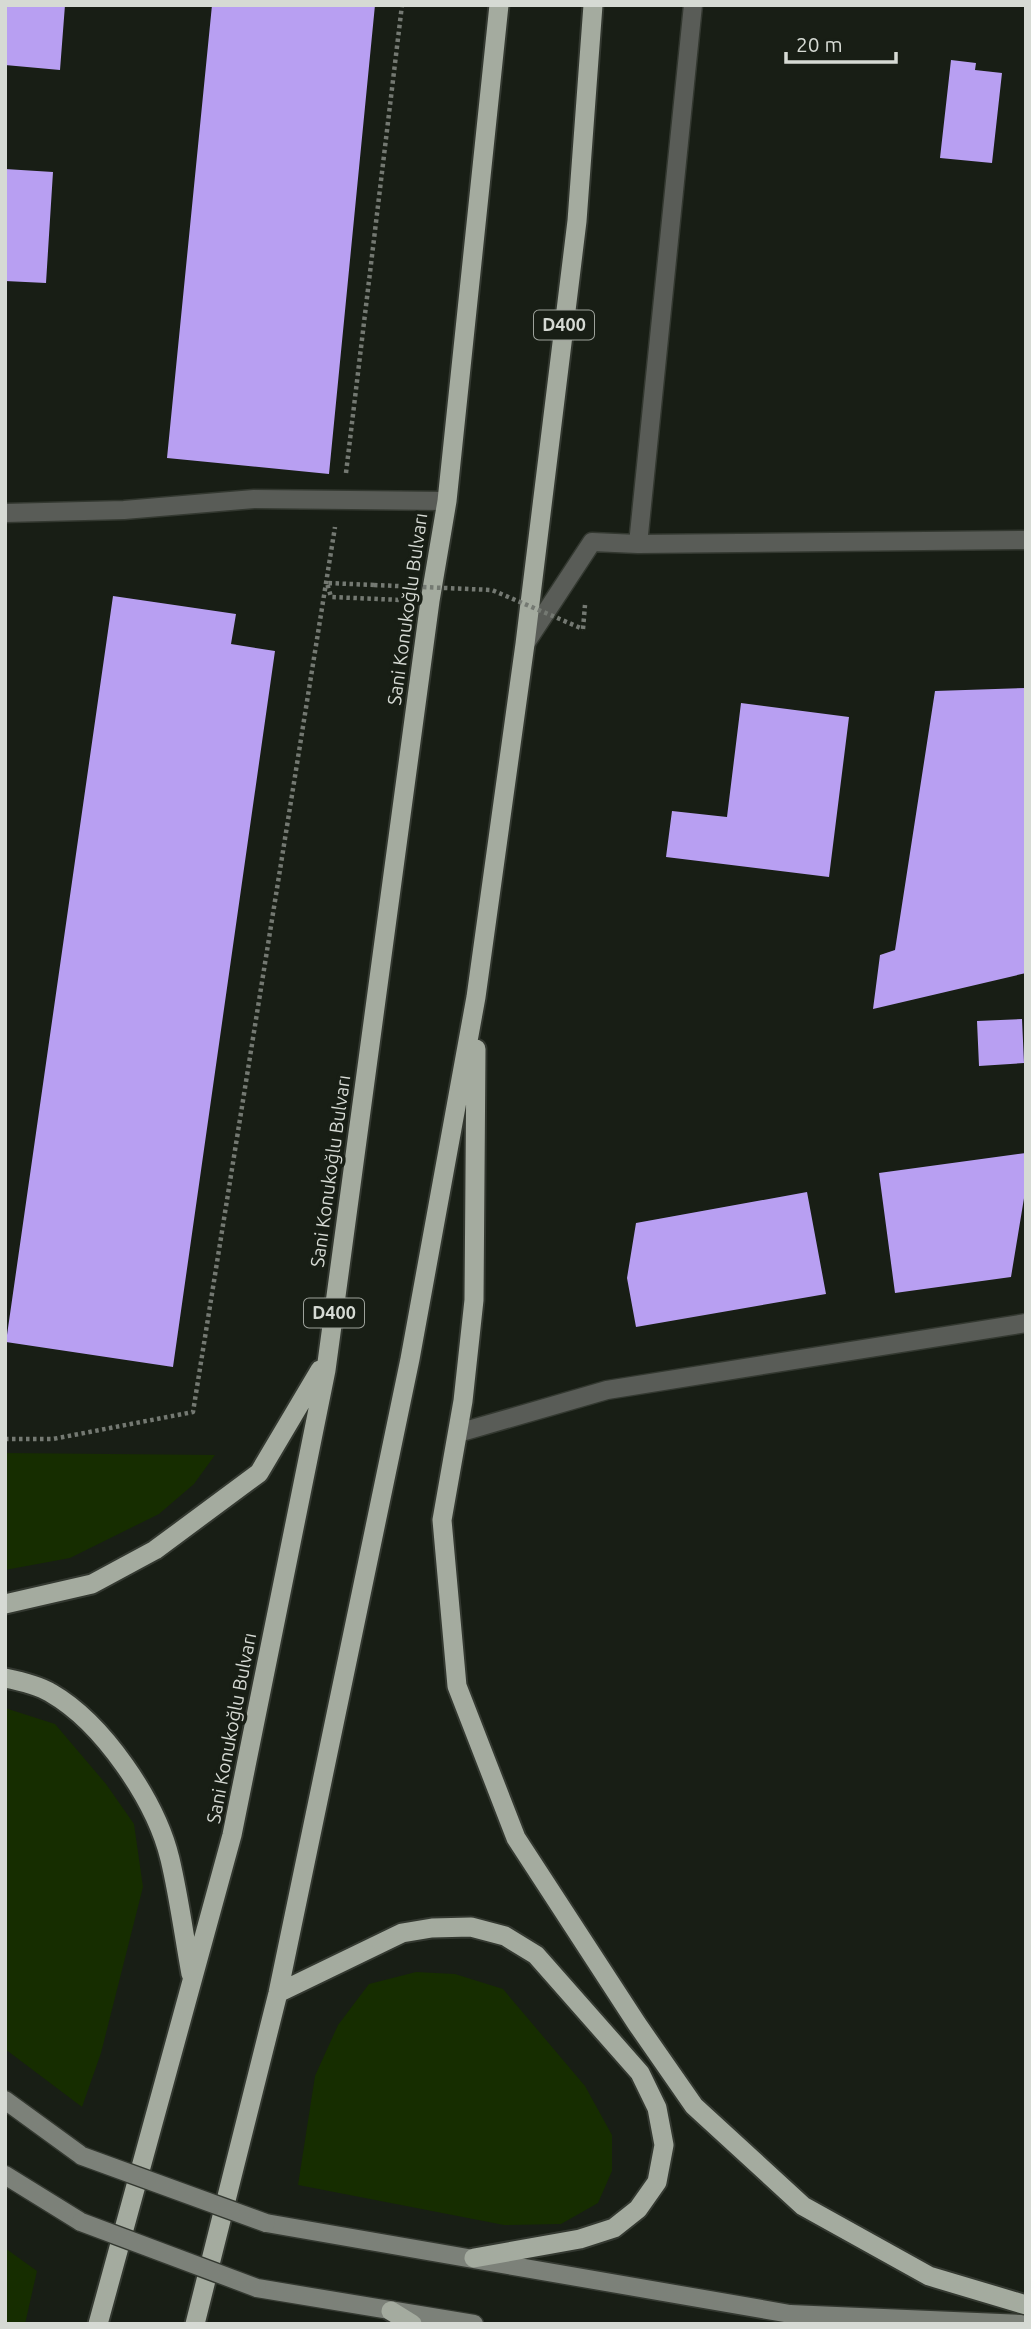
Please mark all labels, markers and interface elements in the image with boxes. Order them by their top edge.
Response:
scale bar [786,21,896,65]
text: 20 m [796,32,843,56]
road number: D400 [534,310,594,340]
street label: Sani Konukoğlu Bulvarı [383,511,431,707]
street label: Sani Konukoğlu Bulvarı [306,1073,354,1269]
road number: D400 [304,1298,364,1328]
street label: Sani Konukoğlu Bulvarı [202,1631,260,1825]

